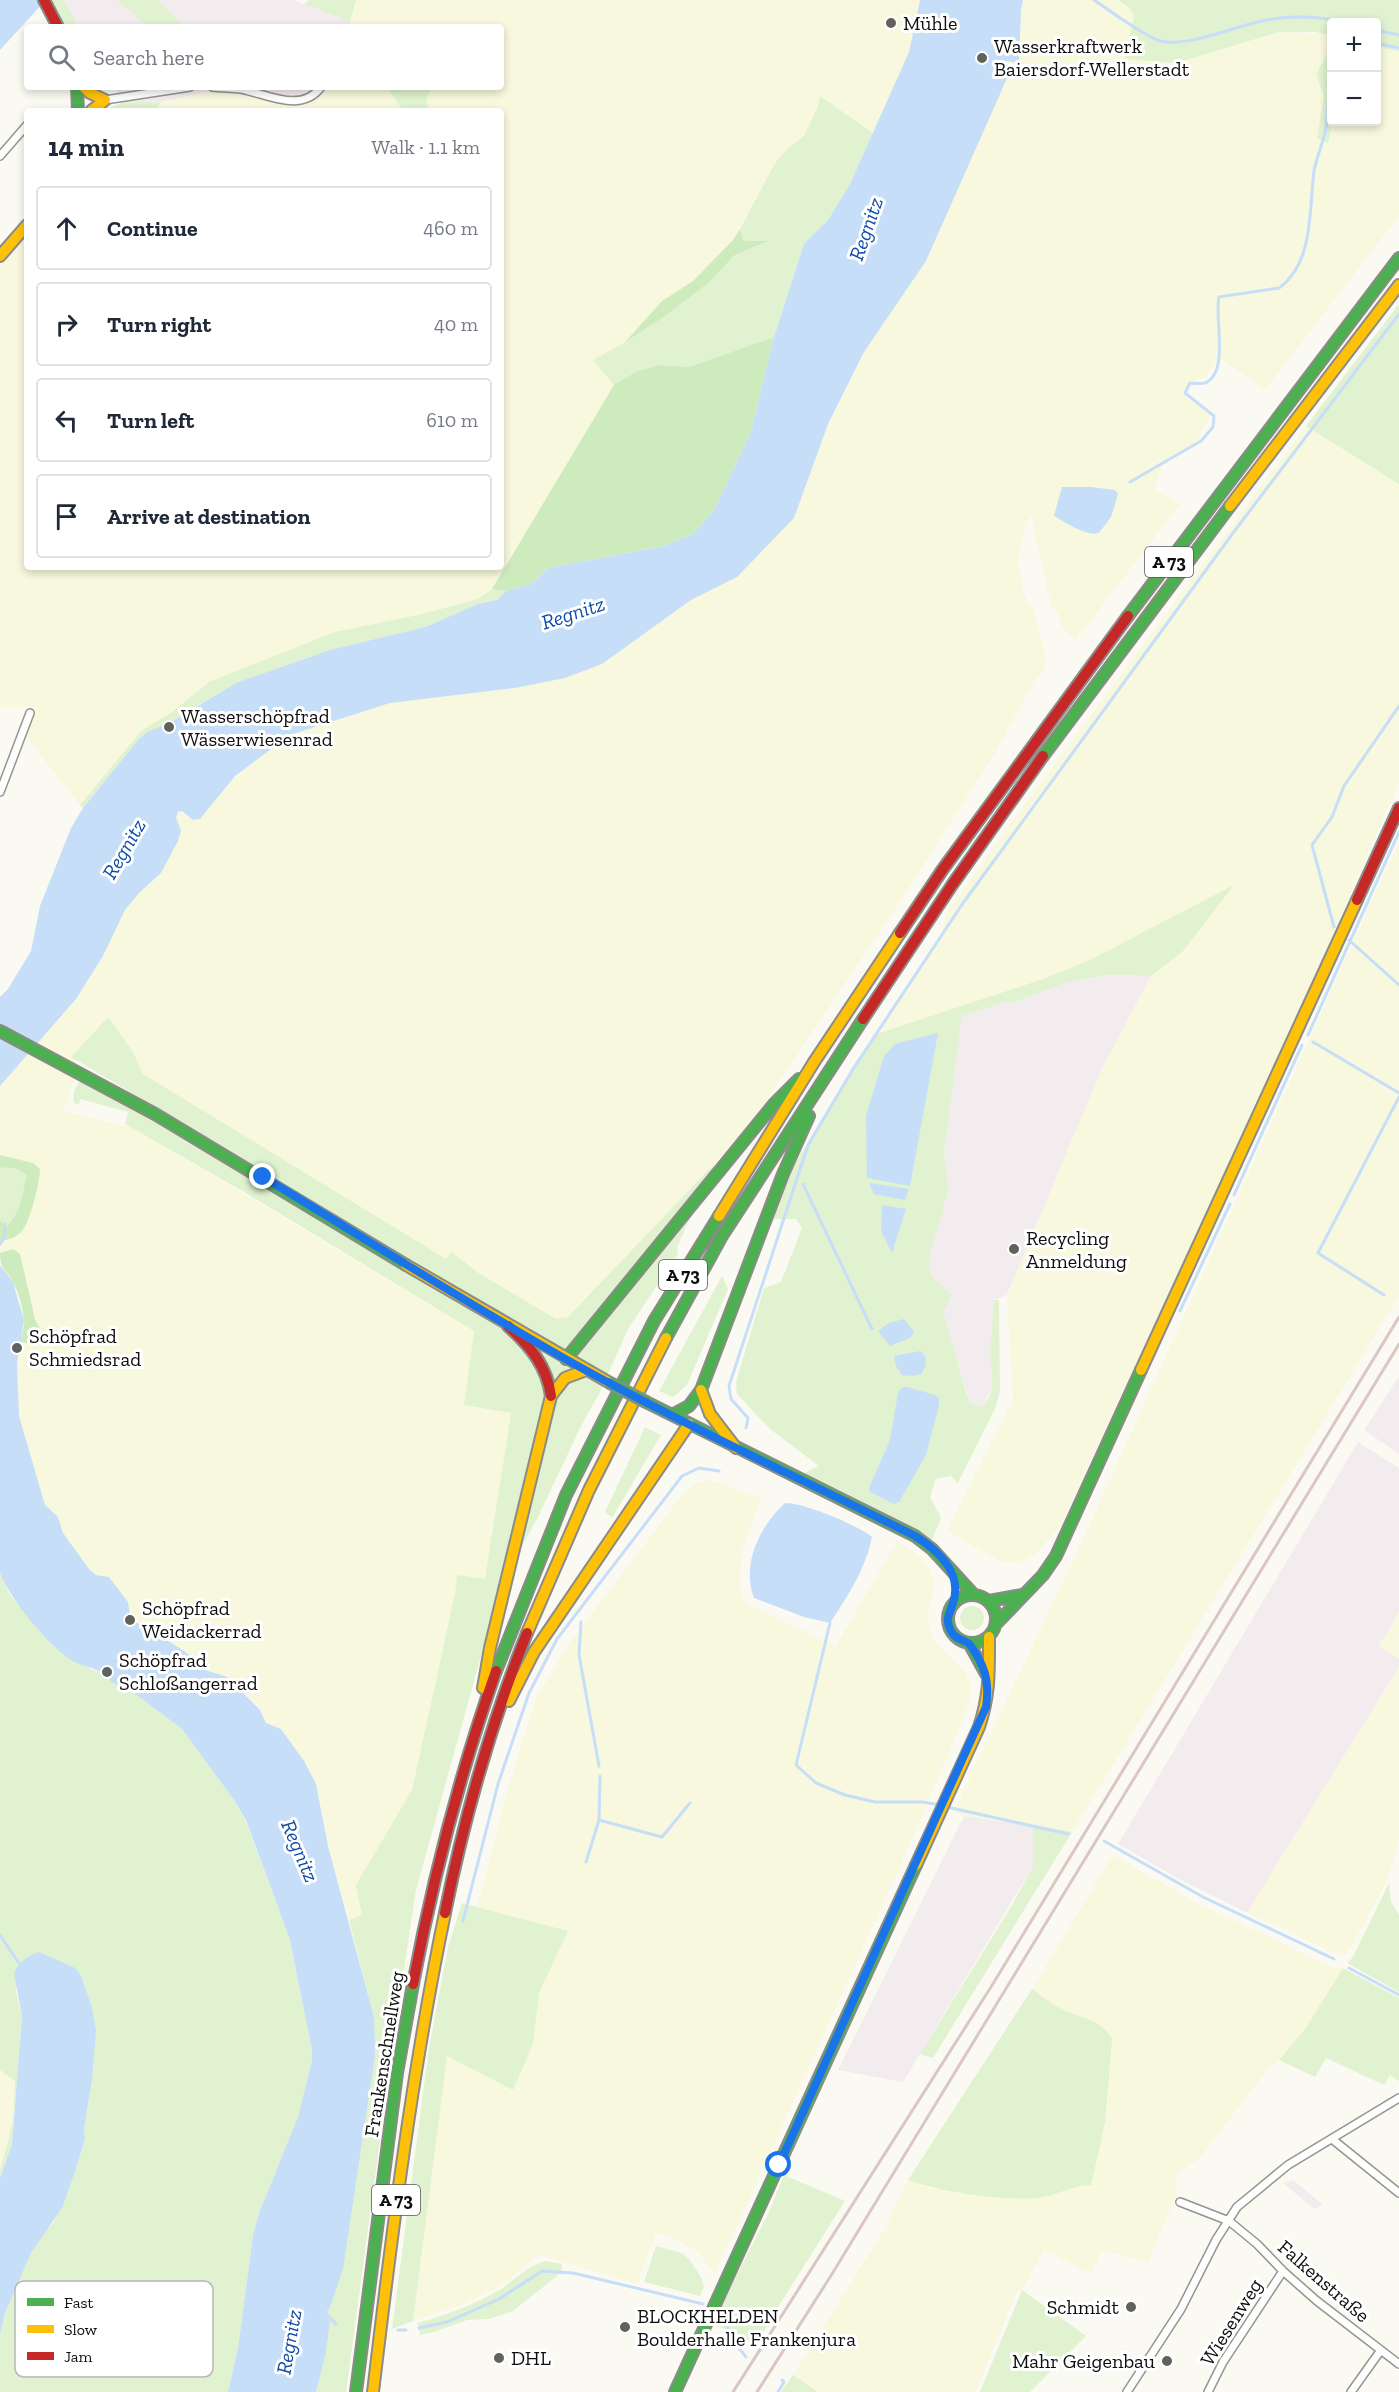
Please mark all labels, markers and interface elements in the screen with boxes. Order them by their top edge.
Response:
place label: Mühle [903,11,957,35]
marker: Mühle [884,16,898,30]
map controls [1327,18,1381,126]
button: + [1327,18,1381,72]
search box [24,24,504,90]
place label: Wasserkraftwerk Baiersdorf-Wellerstadt [994,34,1190,81]
icon: search [45,41,78,74]
text: Search here [93,44,204,71]
marker: Wasserkraftwerk Baiersdorf-Wellerstadt [975,51,989,65]
button: − [1327,72,1381,126]
text: 14 min [48,131,124,163]
text: Walk · 1.1 km [372,135,480,159]
water label: Regnitz [843,194,888,264]
icon: ahead [50,212,83,245]
text: Continue [107,215,198,242]
text: 460 m [423,216,478,240]
icon: right [50,308,83,341]
text: Turn right [107,311,211,338]
text: 40 m [434,312,478,336]
icon: left [50,404,83,437]
text: Turn left [107,407,194,434]
text: 610 m [426,408,478,432]
icon: arrive [50,500,83,533]
text: Arrive at destination [107,503,310,530]
road number: A 73 [1145,547,1193,577]
water label: Regnitz [538,591,608,634]
place label: Wasserschöpfrad Wässerwiesenrad [181,704,333,751]
marker: Wasserschöpfrad Wässerwiesenrad [162,720,176,734]
water label: Regnitz [96,814,151,883]
route end [249,1163,275,1189]
place label: Recycling Anmeldung [1026,1226,1127,1273]
marker: Recycling Anmeldung [1007,1242,1021,1256]
road number: A 73 [659,1260,707,1290]
place label: Schöpfrad Schmiedsrad [29,1324,141,1371]
marker: Schöpfrad Schmiedsrad [10,1341,24,1355]
place label: Schöpfrad Weidackerrad [142,1596,262,1643]
marker: Schöpfrad Weidackerrad [123,1613,137,1627]
place label: Schöpfrad Schloßangerrad [119,1648,258,1695]
marker: Schöpfrad Schloßangerrad [100,1665,114,1679]
water label: Regnitz [276,1816,325,1886]
street label: Frankenschnellweg [359,1969,409,2139]
route start [765,2151,791,2177]
road number: A 73 [372,2185,420,2215]
street label: Falkenstraße [1273,2235,1375,2327]
street label: Wiesenweg [1195,2274,1267,2370]
legend [15,2281,213,2377]
text: Fast [64,2293,93,2312]
place label: Schmidt [1047,2295,1120,2319]
marker: Schmidt [1124,2300,1138,2314]
place label: BLOCKHELDEN Boulderhalle Frankenjura [637,2304,856,2351]
water label: Regnitz [271,2308,306,2376]
text: Slow [64,2320,98,2339]
marker: BLOCKHELDEN Boulderhalle Frankenjura [618,2320,632,2334]
place label: DHL [511,2346,551,2370]
text: Jam [64,2347,93,2366]
place label: Mahr Geigenbau [1012,2349,1155,2373]
marker: DHL [492,2351,506,2365]
marker: Mahr Geigenbau [1160,2354,1174,2368]

